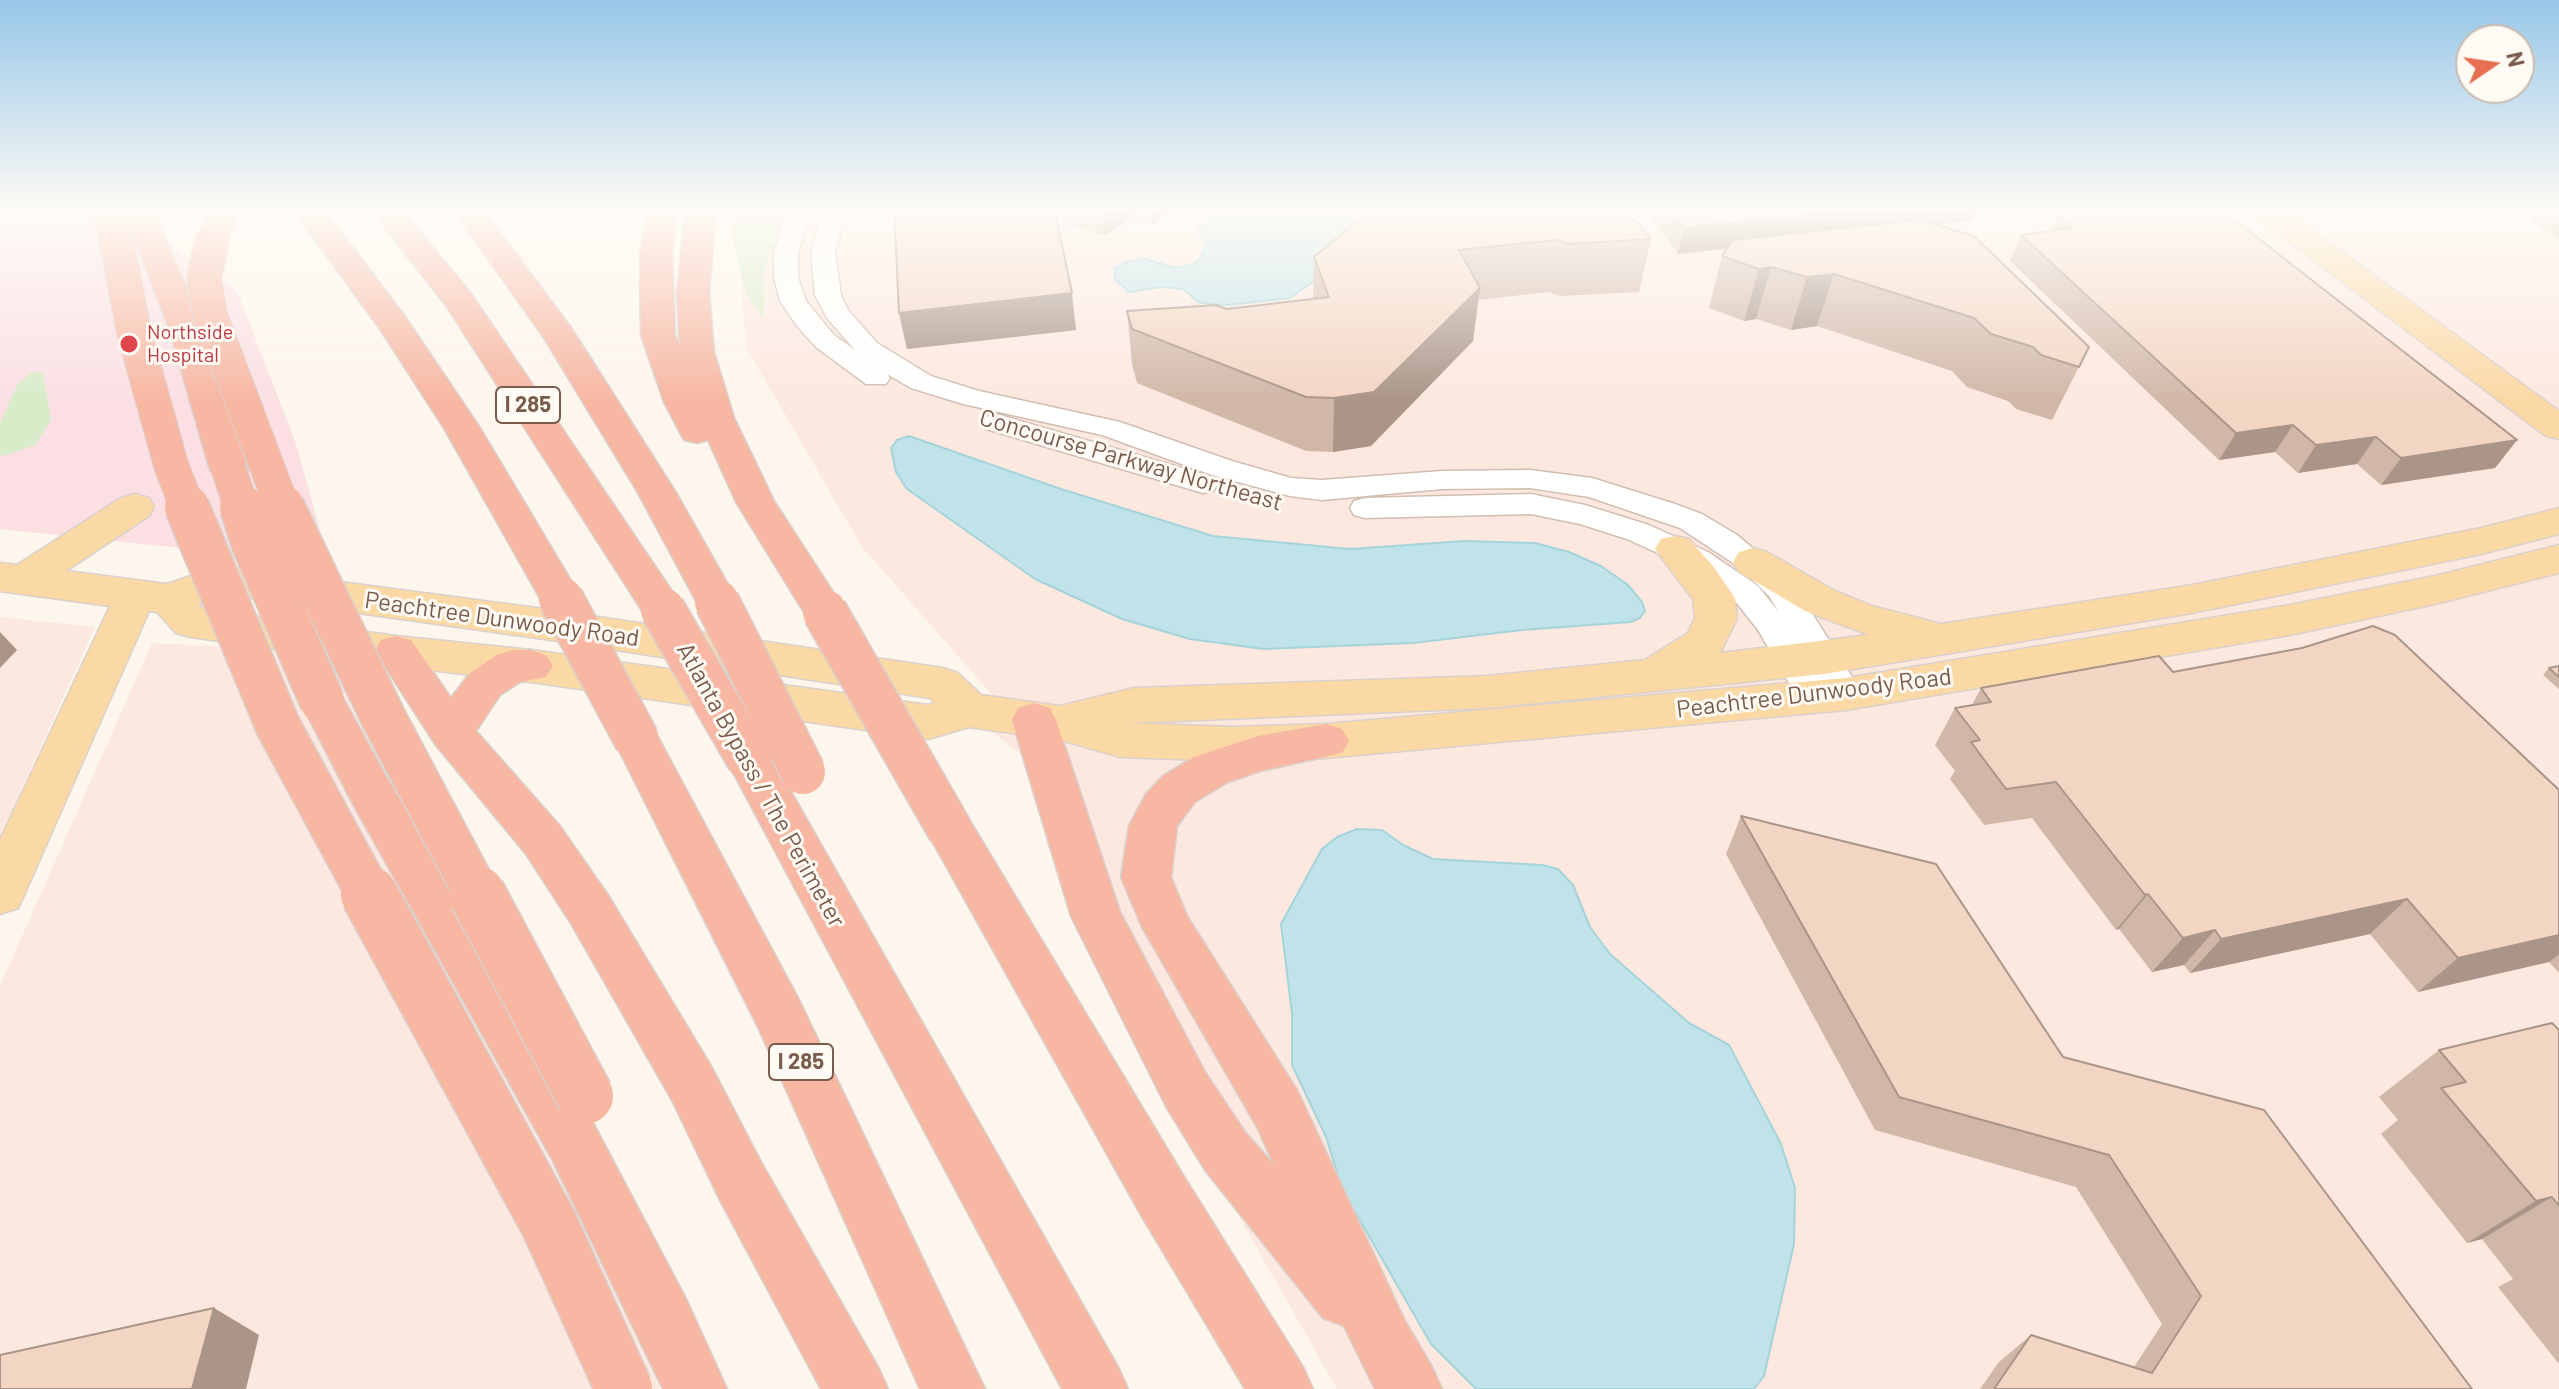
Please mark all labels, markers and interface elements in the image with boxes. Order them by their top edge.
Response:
north arrow [2455,24,2535,104]
text: N [2502,49,2531,69]
place label: Northside Hospital [147,320,233,367]
marker: Northside Hospital [118,333,140,355]
road number: I 285 [496,387,560,423]
street label: Concourse Parkway Northeast [976,403,1286,517]
street label: Peachtree Dunwoody Road [363,585,641,653]
street label: Atlanta Bypass / The Perimeter [671,638,851,932]
street label: Peachtree Dunwoody Road [1675,662,1953,724]
road number: I 285 [769,1044,833,1080]

